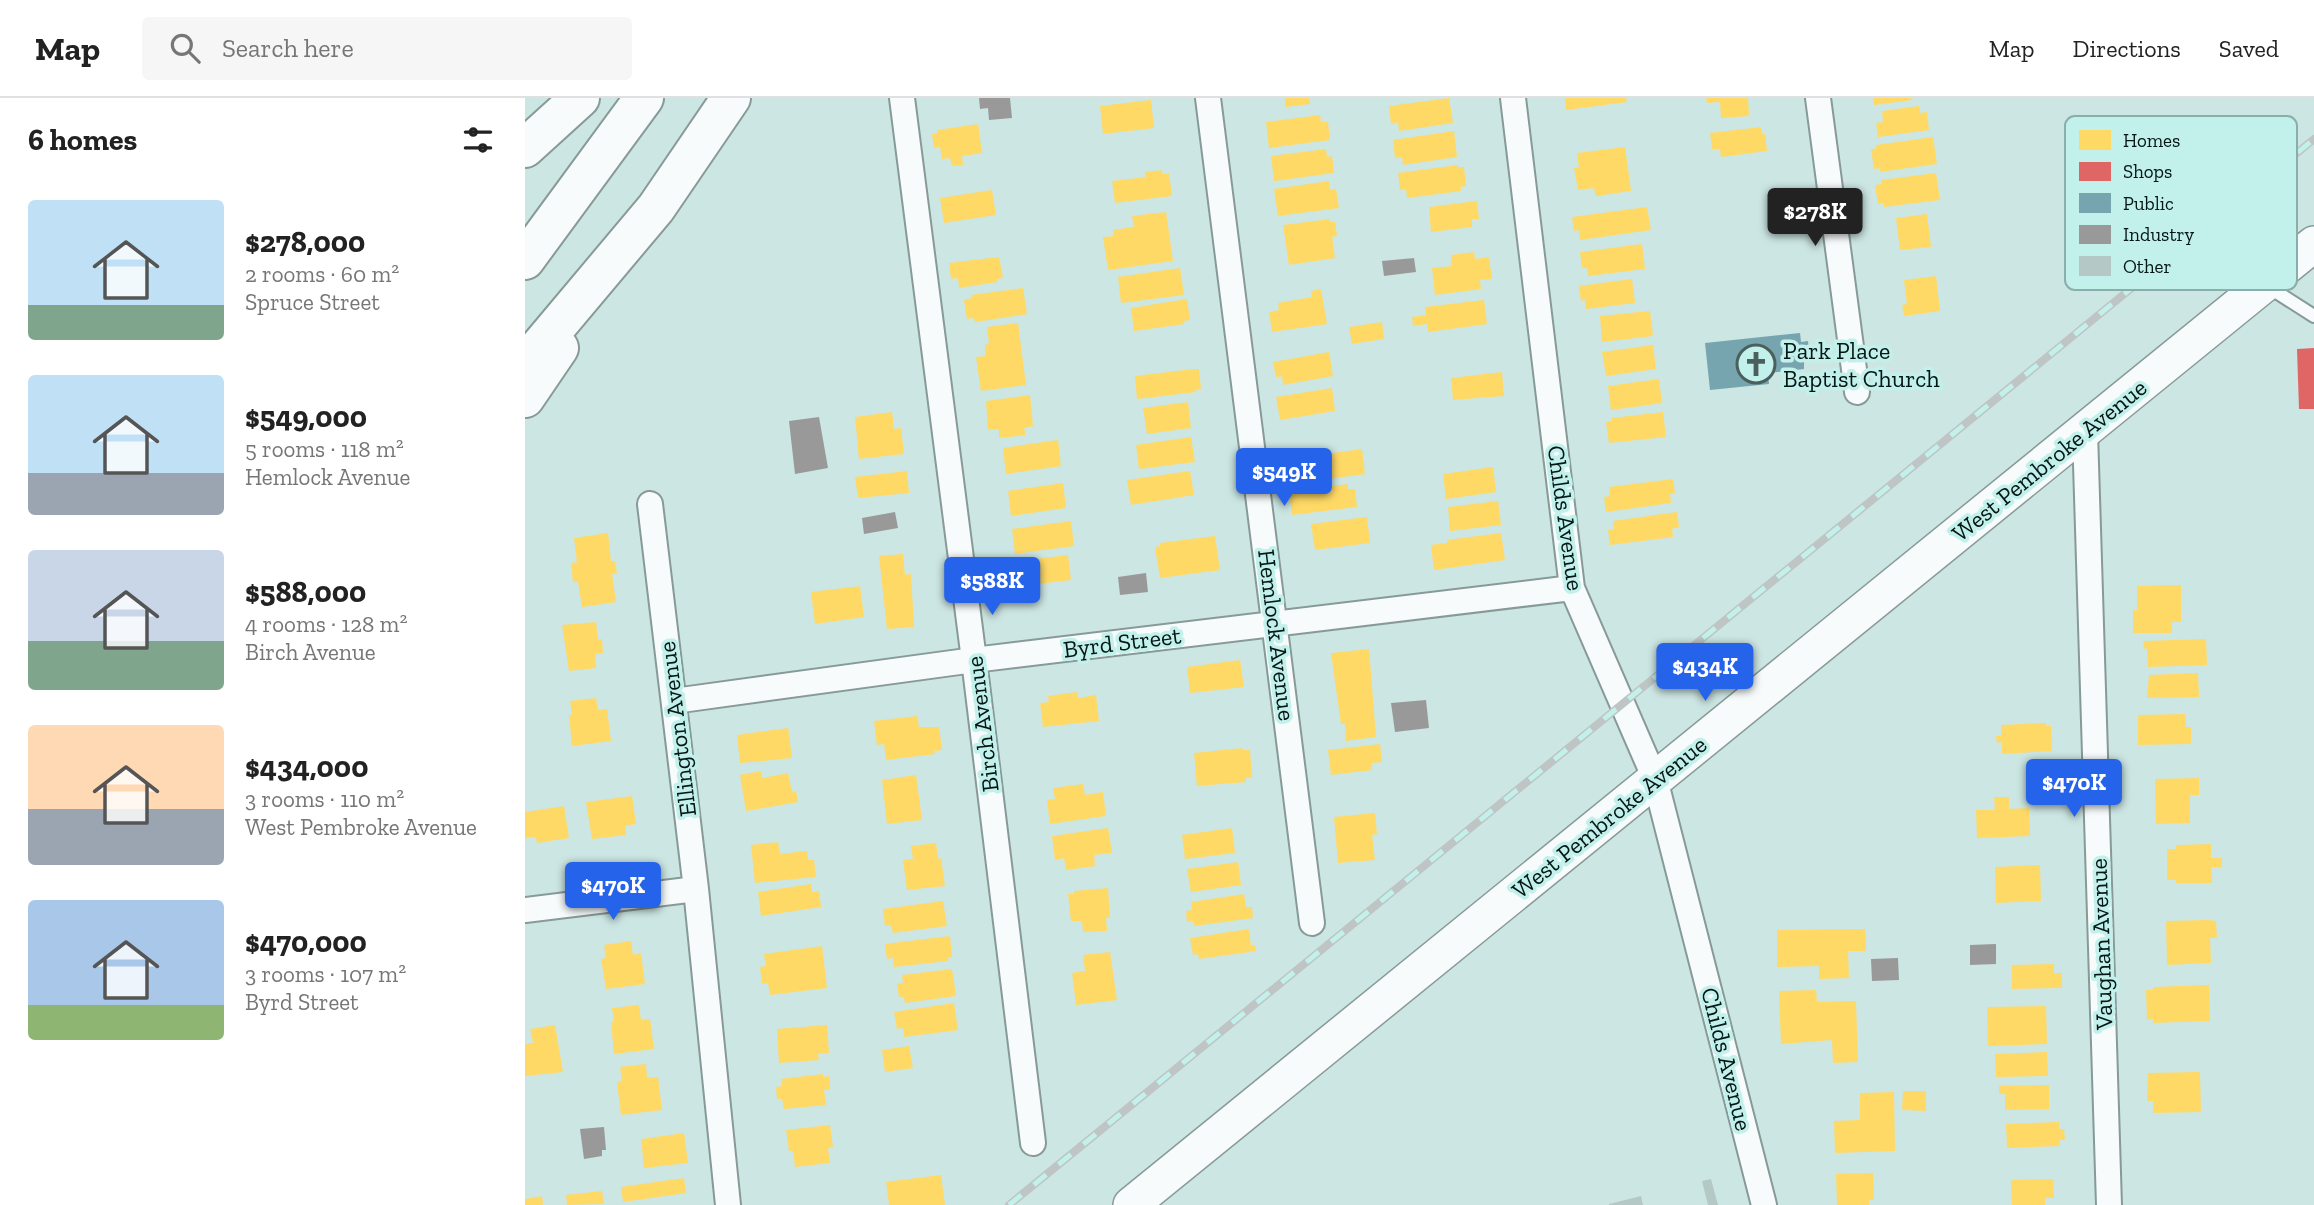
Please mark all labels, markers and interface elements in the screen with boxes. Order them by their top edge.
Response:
search box [142,17,632,80]
text: Map [35,29,100,68]
icon: search [166,29,204,67]
text: Search here [222,32,354,64]
text: Map [1989,34,2035,63]
text: Directions [2073,34,2181,63]
text: Saved [2219,34,2279,63]
legend [2065,116,2297,290]
icon: filters [459,121,497,159]
text: 6 homes [28,122,137,158]
text: Homes [2123,129,2180,152]
text: Shops [2123,160,2172,183]
pin: $278K [1766,188,1864,248]
text: Public [2123,192,2174,215]
text: $278K [1784,197,1846,225]
text: Industry [2123,223,2194,246]
text: $278,000 [245,224,365,260]
icon: home [84,228,168,312]
text: Other [2123,255,2171,278]
text: 2 rooms · 60 m² [245,260,399,288]
text: Spruce Street [245,288,380,316]
place label: Park Place Baptist Church [1783,336,1940,393]
church icon: Park Place Baptist Church [1735,343,1777,385]
street label: West Pembroke Avenue [1946,373,2152,547]
text: $549,000 [245,399,367,435]
icon: home [84,403,168,487]
text: 5 rooms · 118 m² [245,435,404,463]
street label: Childs Avenue [1541,443,1591,593]
pin: $549K [1235,448,1333,508]
text: $549K [1252,457,1316,485]
text: Hemlock Avenue [245,463,410,491]
street label: Hemlock Avenue [1252,548,1302,722]
pin: $588K [943,558,1041,617]
text: $588K [960,566,1024,594]
text: $588,000 [245,574,366,610]
icon: home [84,578,168,662]
text: 4 rooms · 128 m² [245,610,407,638]
street label: Byrd Street [1061,620,1183,664]
text: Birch Avenue [245,638,376,666]
street label: Ellington Avenue [652,640,702,818]
pin: $434K [1656,644,1754,703]
text: $434K [1672,652,1738,680]
street label: Birch Avenue [959,655,1005,793]
street label: West Pembroke Avenue [1506,730,1712,904]
text: $434,000 [245,749,368,785]
icon: home [84,753,168,837]
pin: $470K [2025,760,2123,819]
text: $470K [2042,768,2106,796]
text: 3 rooms · 110 m² [245,785,404,813]
text: West Pembroke Avenue [245,813,477,841]
street label: Vaughan Avenue [2084,858,2119,1031]
pin: $470K [564,862,662,922]
text: $470K [581,871,645,899]
text: $470,000 [245,924,367,960]
icon: home [84,928,168,1012]
text: 3 rooms · 107 m² [245,960,406,988]
street label: Childs Avenue [1695,984,1759,1134]
text: Byrd Street [245,988,359,1016]

